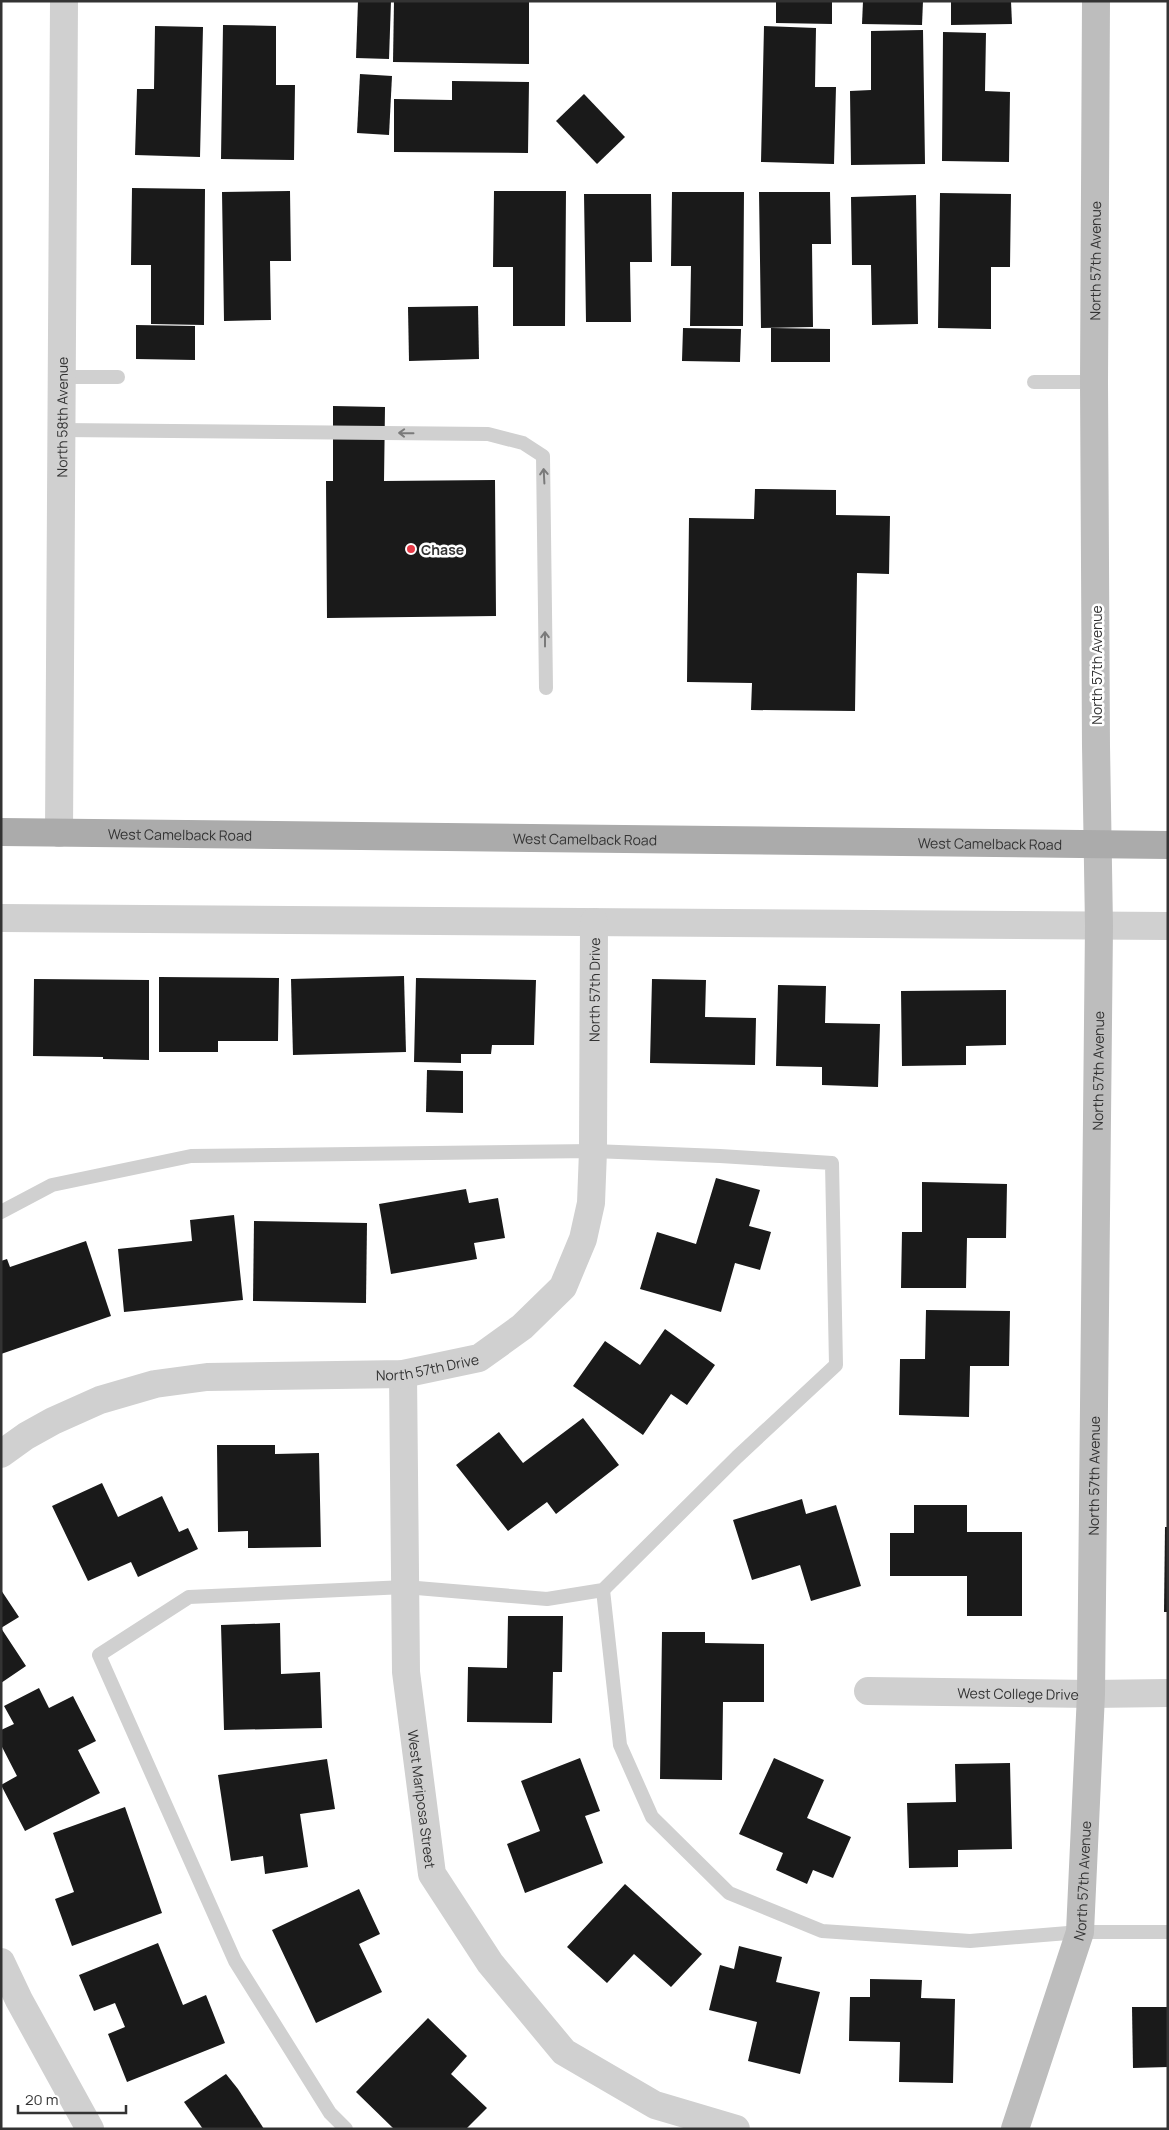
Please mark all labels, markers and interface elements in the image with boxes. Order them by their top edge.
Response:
street label: North 57th Avenue [1085,201,1104,321]
street label: North 58th Avenue [52,357,71,477]
one-way arrow [398,428,414,438]
one-way arrow [540,469,549,485]
place label: Chase [421,540,464,559]
marker: Chase [405,543,417,555]
street label: North 57th Avenue [1087,605,1106,725]
one-way arrow [541,631,550,647]
street label: West Camelback Road [108,824,252,844]
street label: West Camelback Road [513,828,657,849]
street label: West Camelback Road [918,833,1062,853]
street label: North 57th Drive [584,938,603,1042]
street label: North 57th Avenue [1087,1011,1108,1131]
street label: North 57th Drive [376,1349,481,1384]
street label: North 57th Avenue [1083,1416,1103,1536]
street label: West College Drive [957,1683,1079,1703]
street label: West Mariposa Street [404,1728,441,1870]
street label: North 57th Avenue [1068,1820,1095,1943]
scale bar [18,2082,125,2114]
text: 20 m [25,2089,58,2110]

